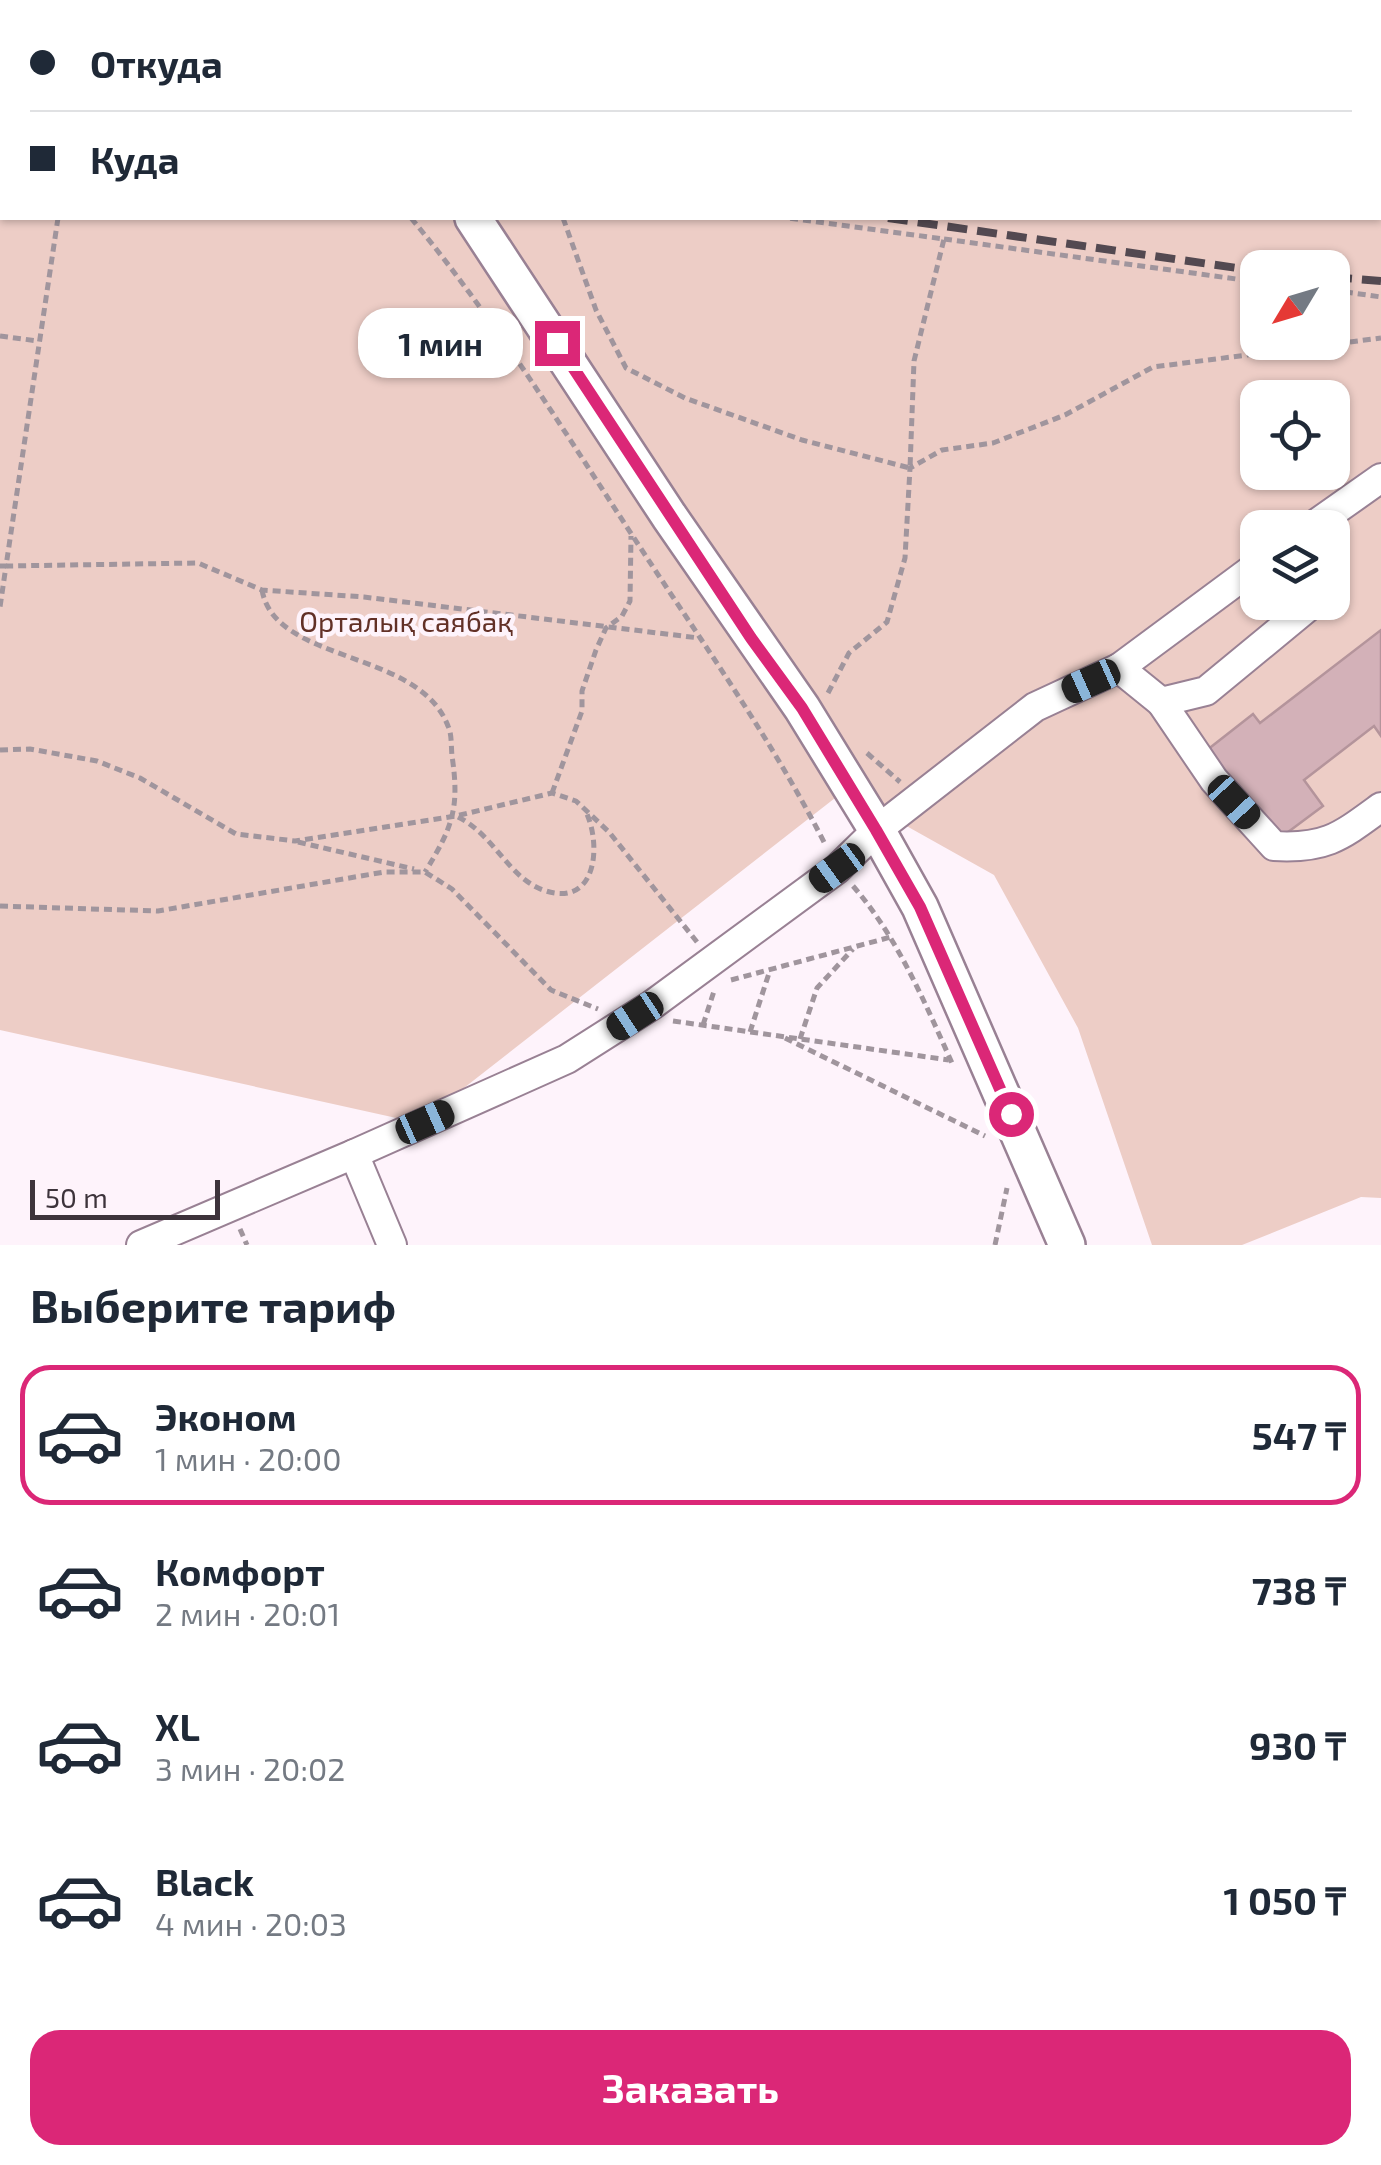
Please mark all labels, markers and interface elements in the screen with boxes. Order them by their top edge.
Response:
text: Откуда [90,40,223,86]
text: Куда [90,136,179,182]
north arrow [1240,250,1350,360]
map controls [1240,250,1350,620]
callout: 1 мин [357,308,522,378]
route end [535,321,580,366]
text: 1 мин [398,324,483,362]
button: locate [1240,380,1350,490]
button: layers [1240,510,1350,620]
park label: Орталық саябақ [299,604,513,638]
car [1057,655,1125,707]
car [1203,770,1265,834]
car [804,838,870,898]
car [602,987,668,1045]
route start [989,1092,1034,1137]
car [391,1096,459,1148]
scale bar [30,1175,220,1220]
text: 50 m [45,1180,108,1214]
text: Выберите тариф [30,1278,396,1332]
icon: car [35,1390,125,1480]
text: Эконом [155,1393,297,1439]
text: 547 ₸ [1252,1412,1346,1458]
text: 1 мин · 20:00 [155,1439,341,1477]
icon: car [35,1545,125,1635]
text: Комфорт [155,1548,325,1594]
text: 738 ₸ [1252,1567,1346,1613]
text: 2 мин · 20:01 [155,1594,340,1632]
icon: car [35,1700,125,1790]
text: XL [155,1703,200,1749]
text: 930 ₸ [1249,1722,1346,1768]
text: 3 мин · 20:02 [155,1749,345,1787]
icon: car [35,1855,125,1945]
text: Black [155,1858,254,1904]
text: 1 050 ₸ [1223,1877,1346,1923]
text: 4 мин · 20:03 [155,1904,347,1942]
button: Заказать [30,2030,1351,2145]

